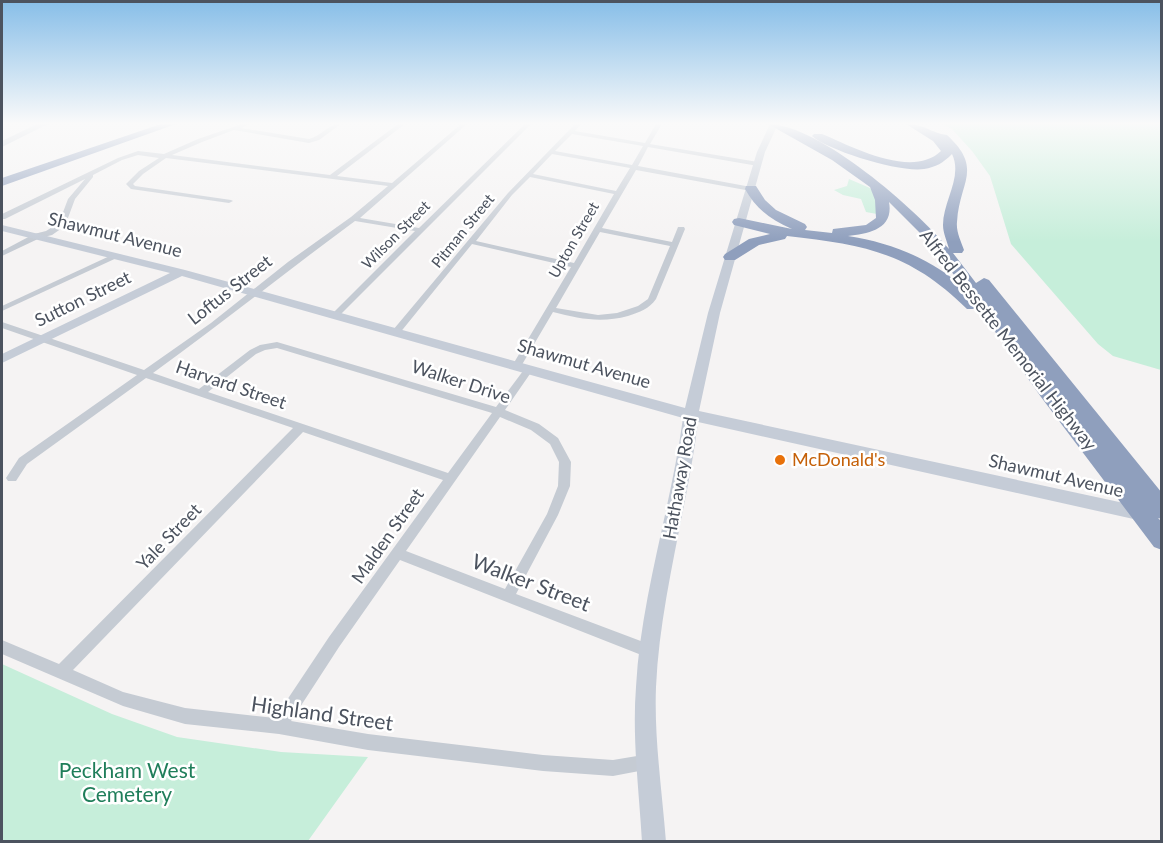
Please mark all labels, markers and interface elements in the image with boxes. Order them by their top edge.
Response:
street label: Pitman Street [427,189,498,271]
street label: Wilson Street [357,196,434,272]
street label: Upton Street [544,198,602,281]
street label: Shawmut Avenue [46,207,185,261]
street label: Alfred Bessette Memorial Highway [916,224,1102,455]
street label: Loftus Street [183,249,276,329]
street label: Sutton Street [31,265,135,331]
street label: Shawmut Avenue [515,334,653,393]
street label: Harvard Street [173,355,290,413]
street label: Walker Drive [409,355,514,407]
street label: Hathaway Road [657,415,701,541]
place label: McDonald's [792,448,886,470]
street label: Shawmut Avenue [987,449,1126,501]
marker: McDonald's [773,453,787,467]
street label: Malden Street [346,483,428,587]
street label: Yale Street [131,498,206,574]
street label: Walker Street [469,548,595,616]
street label: Highland Street [250,690,395,735]
park label: Peckham West Cemetery [59,757,196,806]

